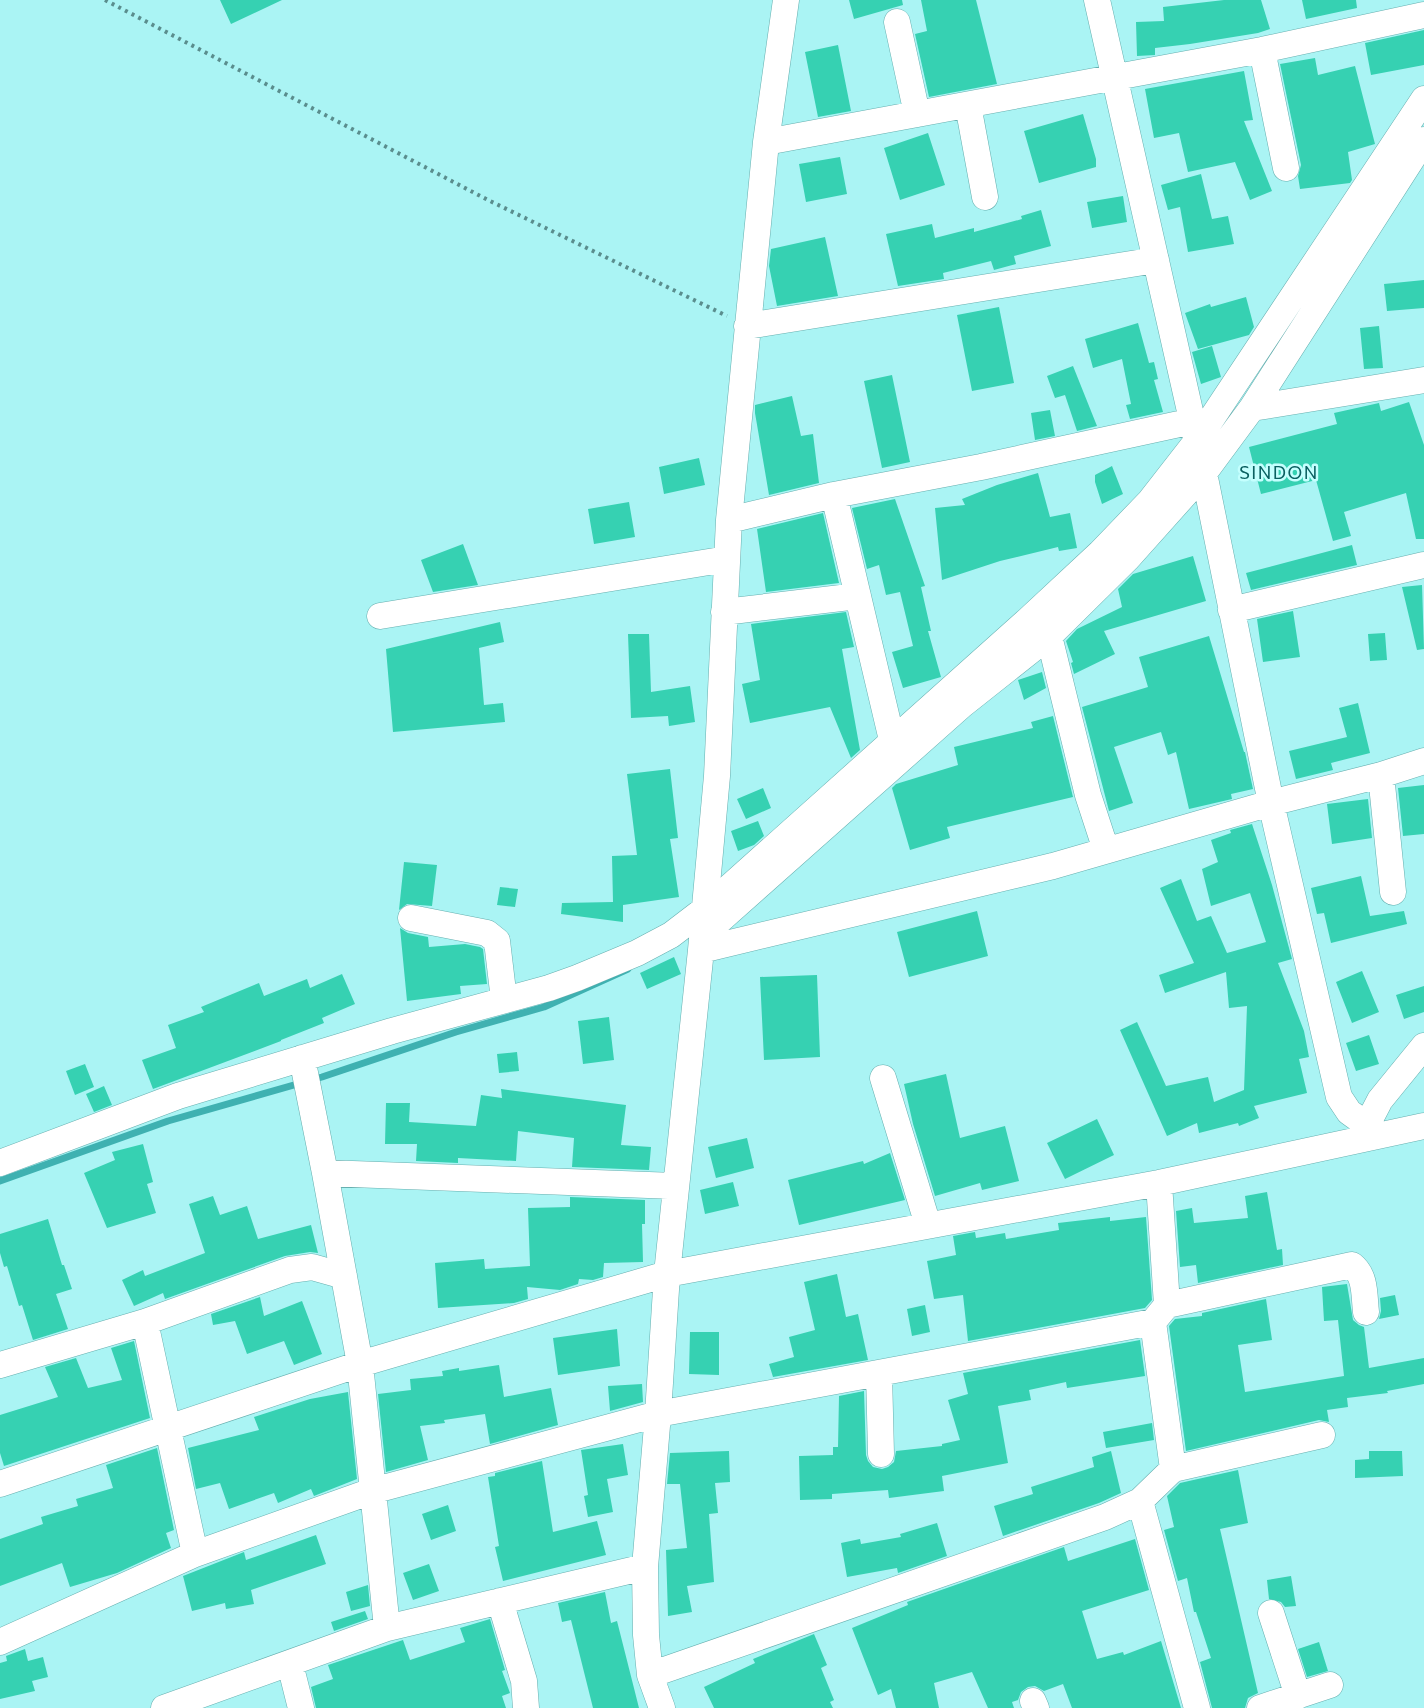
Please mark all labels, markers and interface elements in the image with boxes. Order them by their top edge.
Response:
district label: SINDON [1239,461,1319,483]

